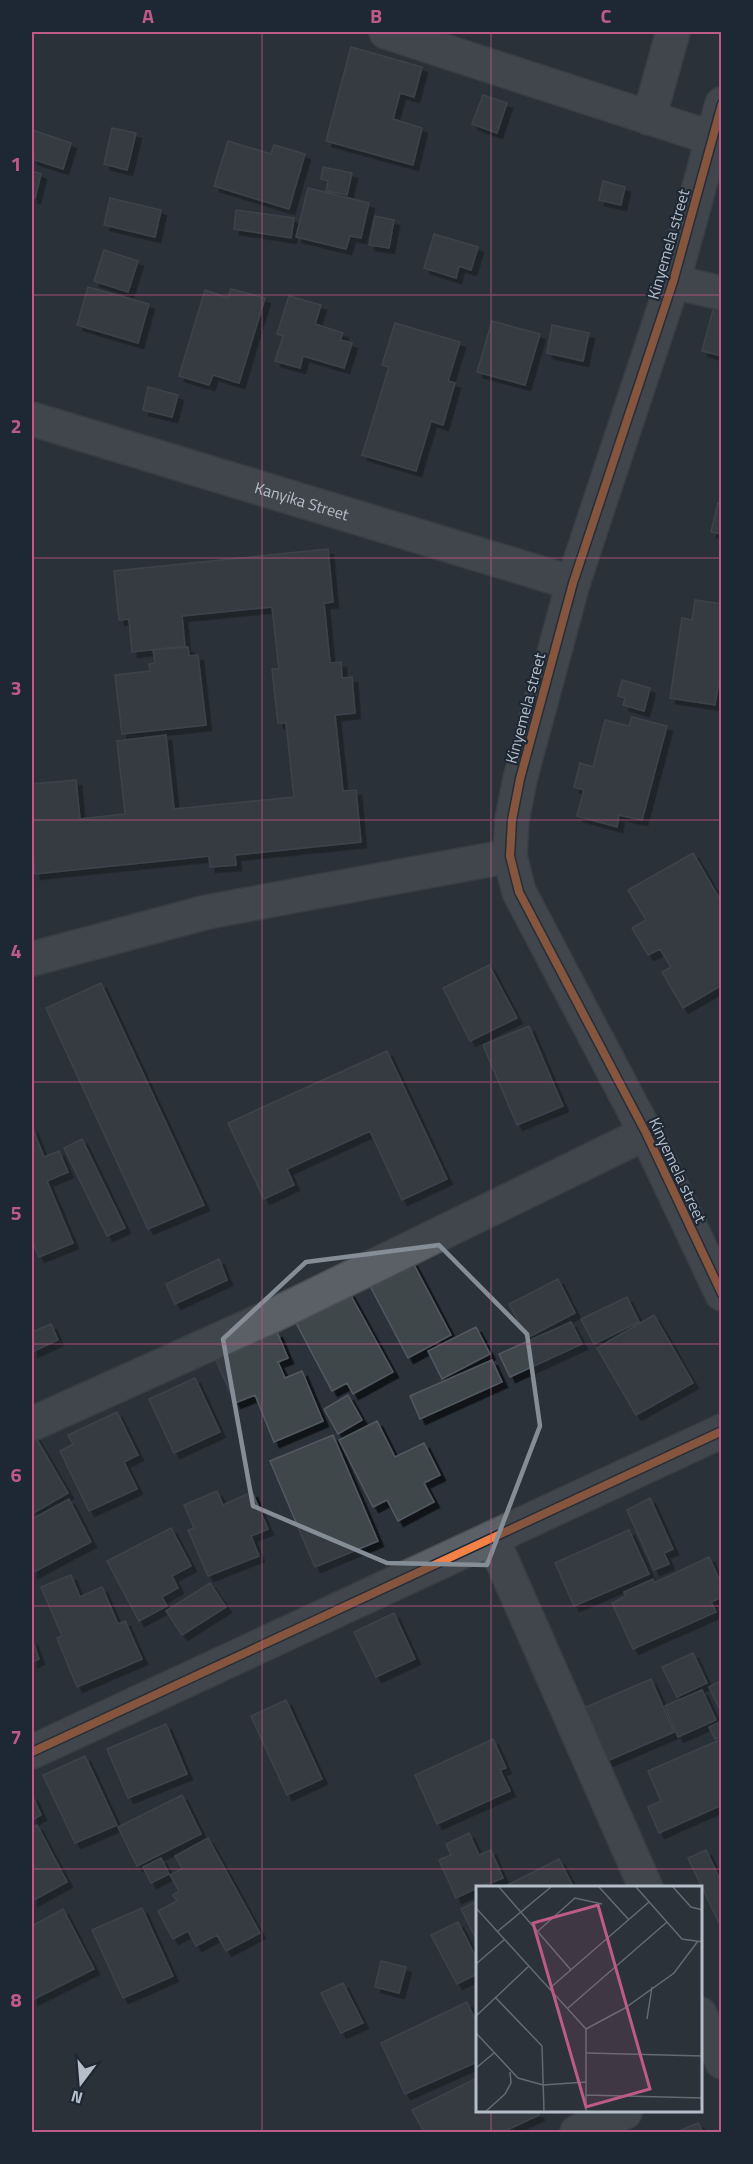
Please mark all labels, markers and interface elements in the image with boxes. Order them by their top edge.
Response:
text: A [142,0,154,31]
text: B [370,0,382,31]
text: C [601,0,612,31]
text: 1 [10,148,22,179]
street label: Kinyemela street [641,186,695,302]
text: 2 [10,410,22,441]
street label: Kanyika Street [252,475,352,527]
street label: Kinyemela street [499,650,551,766]
text: 3 [10,672,22,703]
text: 4 [10,935,22,966]
street label: Kinyemela street [643,1113,713,1227]
text: 5 [10,1197,22,1228]
text: 6 [10,1459,22,1490]
text: 7 [10,1721,22,1752]
inset map [476,1886,702,2113]
text: 8 [10,1984,22,2015]
north arrow [51,2053,111,2113]
text: N [68,2084,86,2110]

